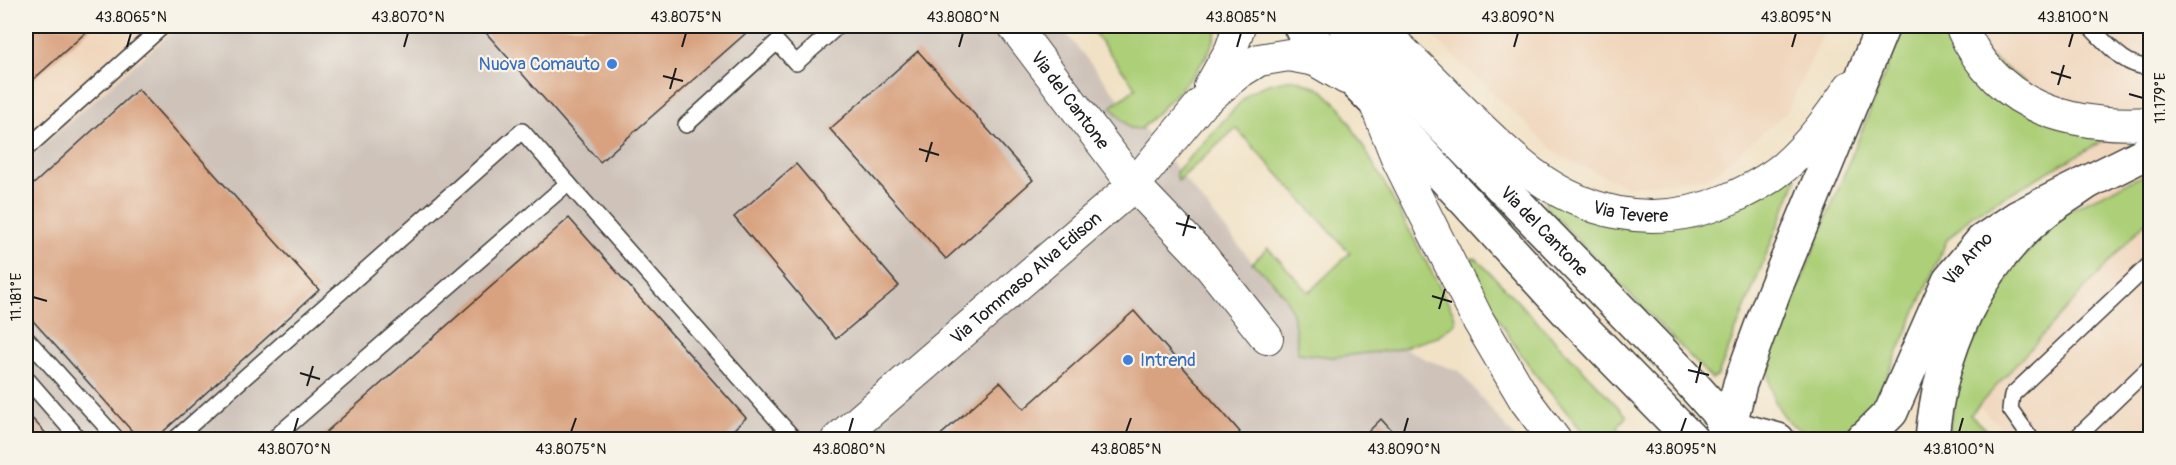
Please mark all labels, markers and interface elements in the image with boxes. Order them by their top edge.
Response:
text: 43.8065°N [95,8,167,27]
text: 43.8070°N [371,8,445,27]
text: 43.8075°N [651,8,721,27]
text: 43.8080°N [927,8,999,27]
text: 43.8085°N [1206,8,1276,27]
text: 43.8090°N [1482,8,1554,27]
text: 43.8095°N [1761,8,1831,27]
text: 43.8100°N [2038,8,2108,27]
street label: Via del Cantone [1026,47,1115,154]
place label: Nuova Comauto [479,53,600,76]
marker: Nuova Comauto [605,57,619,71]
text: 11.179°E [2151,72,2170,123]
street label: Via del Cantone [1495,181,1593,281]
street label: Via Tevere [1590,195,1669,227]
street label: Via Tommaso Alva Edison [946,206,1106,349]
street label: Via Arno [1938,226,1997,290]
text: 11.181°E [7,272,26,321]
place label: Intrend [1140,349,1196,372]
marker: Intrend [1121,353,1135,367]
text: 43.8070°N [257,440,331,459]
text: 43.8075°N [536,440,606,459]
text: 43.8080°N [813,440,885,459]
text: 43.8085°N [1091,440,1161,459]
text: 43.8090°N [1368,440,1440,459]
text: 43.8095°N [1646,440,1716,459]
text: 43.8100°N [1924,440,1994,459]

